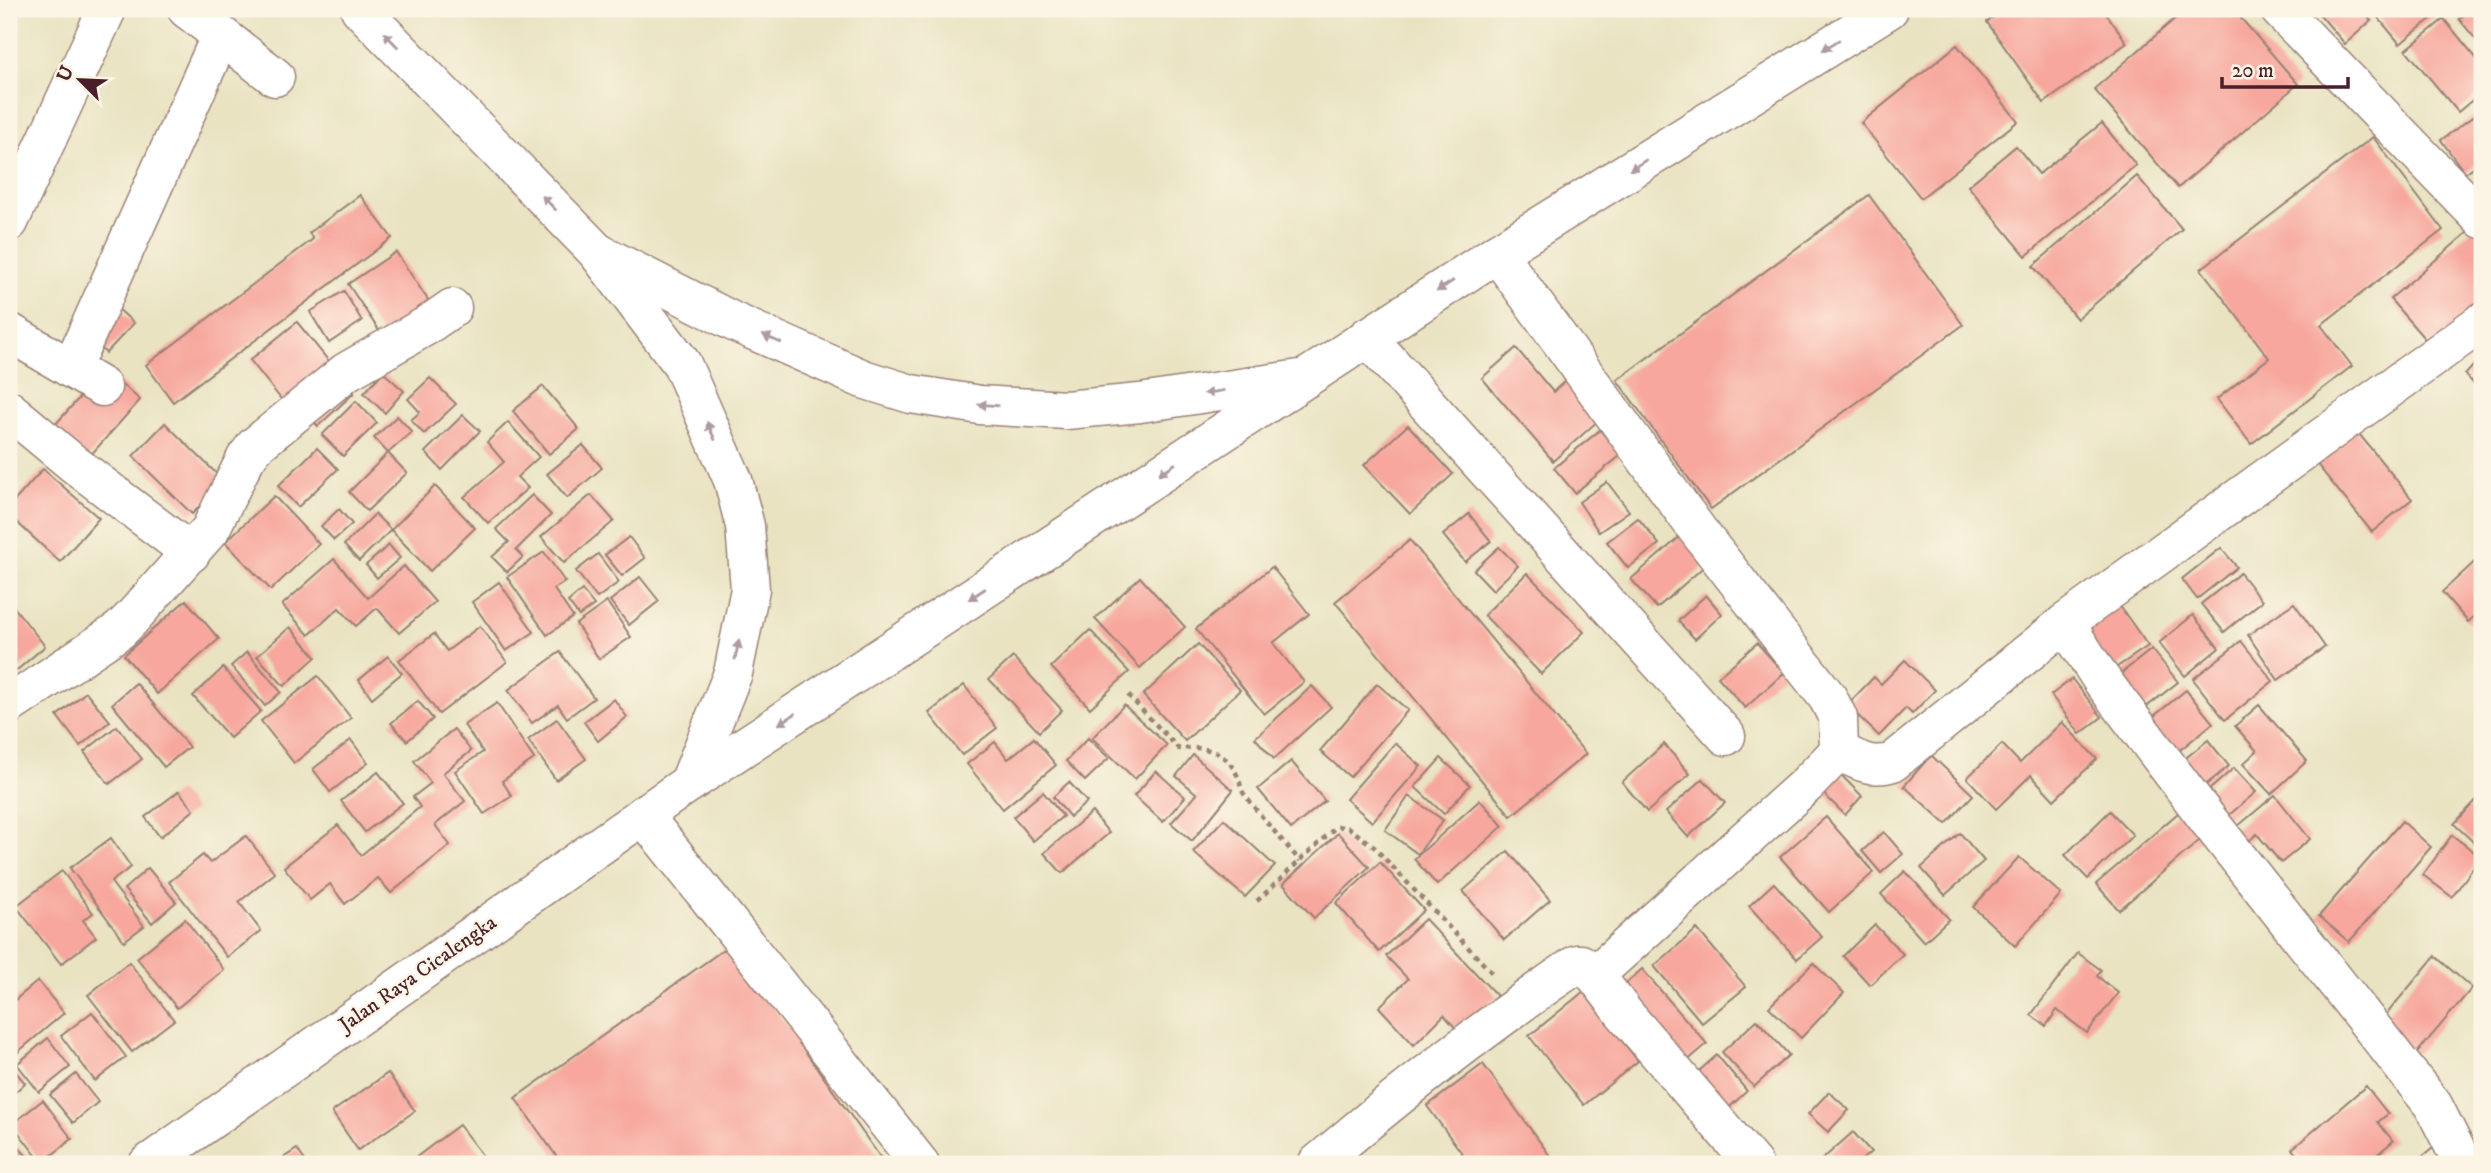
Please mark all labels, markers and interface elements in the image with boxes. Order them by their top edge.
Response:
one-way arrow [383,32,399,49]
one-way arrow [1821,38,1840,51]
north arrow [46,46,116,116]
scale bar [2222,46,2348,90]
text: 20 m [2232,58,2274,84]
text: U [52,62,79,85]
one-way arrow [1628,159,1647,172]
one-way arrow [542,195,558,212]
one-way arrow [1435,280,1455,293]
one-way arrow [762,333,782,345]
one-way arrow [1203,387,1225,398]
one-way arrow [977,399,999,410]
one-way arrow [706,420,717,441]
one-way arrow [1157,463,1177,476]
one-way arrow [967,587,986,600]
one-way arrow [732,639,743,661]
one-way arrow [777,712,796,725]
street label: Jalan Raya Cicalengka [333,910,502,1039]

